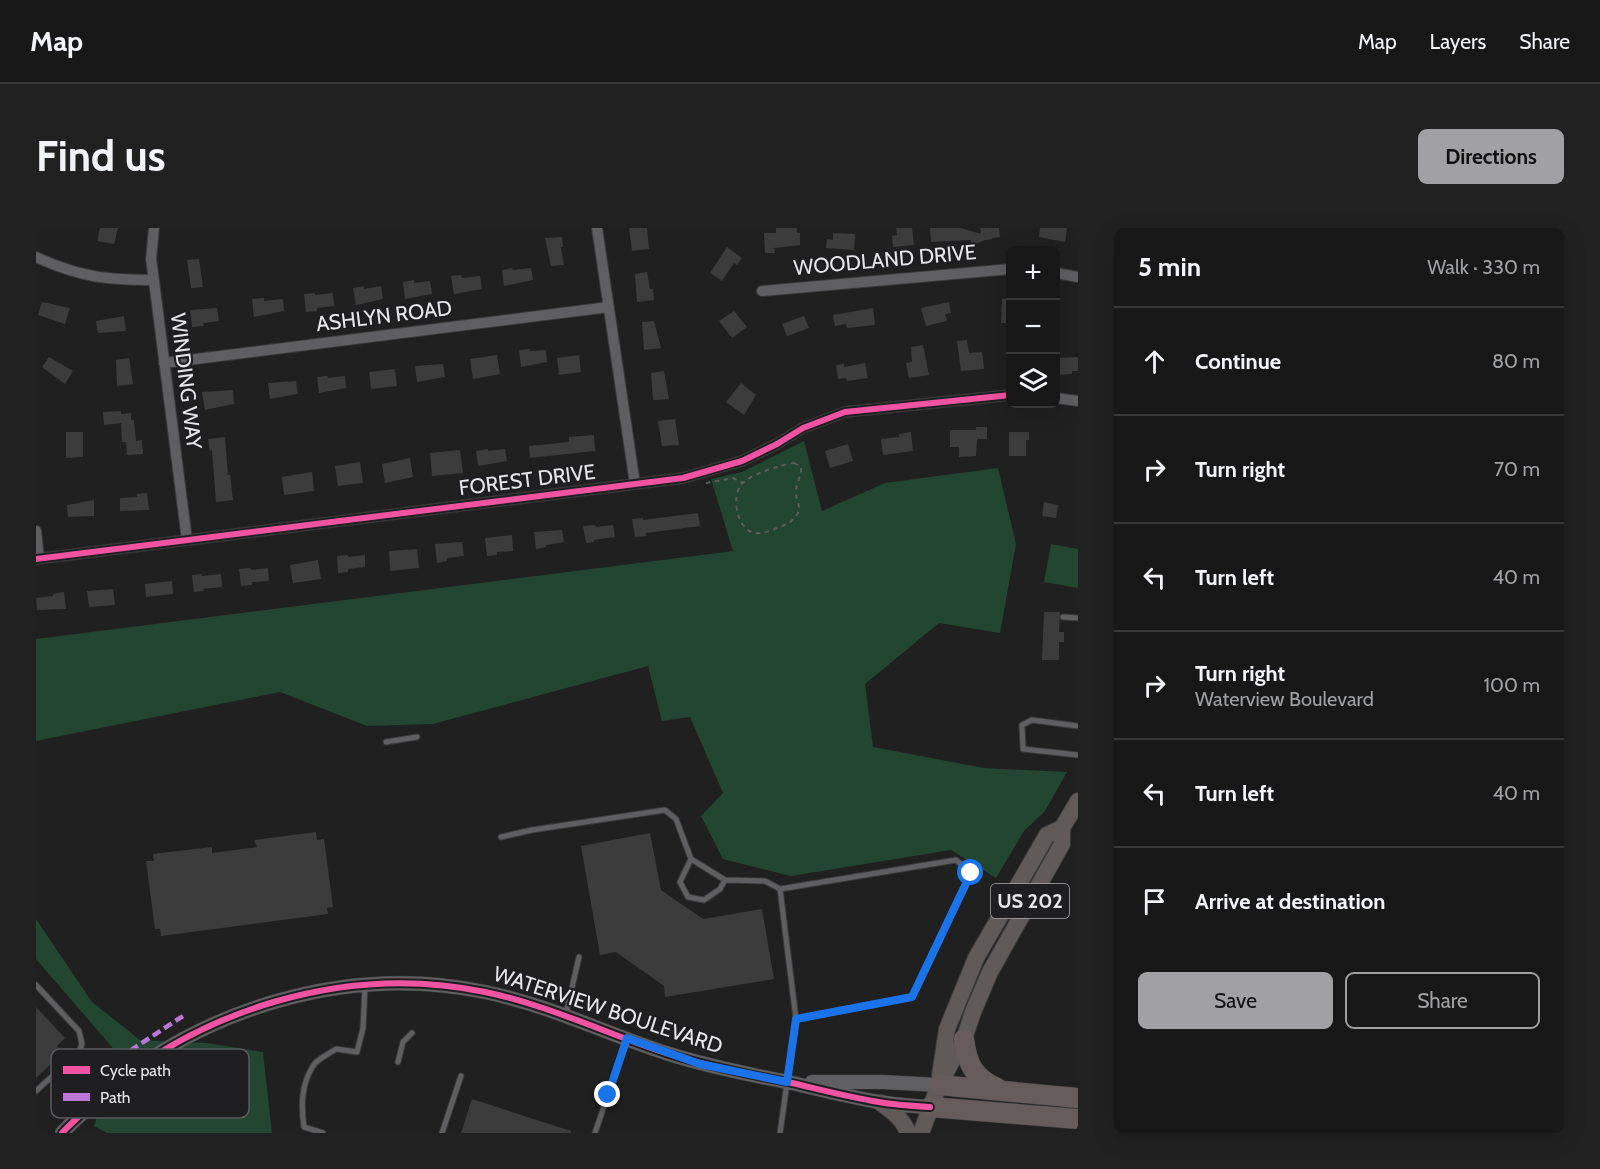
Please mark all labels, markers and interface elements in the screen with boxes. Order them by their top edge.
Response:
text: Map [30,24,83,58]
text: Map [1358,29,1397,54]
text: Layers [1430,29,1486,54]
text: Share [1519,29,1570,54]
button: Directions [1418,129,1564,184]
text: Find us [36,130,165,182]
street label: WOODLAND DRIVE [793,239,977,280]
map controls [1006,246,1060,408]
button: + [1006,246,1060,300]
text: 5 min [1138,251,1201,283]
text: Walk · 330 m [1427,255,1540,279]
street label: ASHLYN ROAD [315,295,453,336]
button: − [1006,300,1060,354]
street label: WINDING WAY [166,312,207,451]
icon: ahead [1138,345,1171,378]
text: Continue [1195,348,1281,375]
text: 80 m [1492,349,1540,373]
button: layers [1006,354,1060,408]
icon: right [1138,453,1171,486]
text: Turn right [1195,456,1285,483]
text: 70 m [1494,457,1540,481]
street label: FOREST DRIVE [457,459,597,500]
icon: left [1138,561,1171,594]
text: Turn left [1195,564,1274,591]
text: 40 m [1492,565,1540,589]
text: Turn right [1195,660,1285,687]
icon: right [1138,669,1171,702]
text: 100 m [1484,673,1540,697]
text: Waterview Boulevard [1195,687,1374,711]
icon: left [1138,777,1171,810]
text: Turn left [1195,780,1274,807]
text: 40 m [1492,781,1540,805]
route start [957,859,983,885]
road number: US 202 [991,884,1069,918]
icon: arrive [1138,885,1171,918]
text: Arrive at destination [1195,888,1385,915]
street label: WATERVIEW BOULEVARD [490,961,726,1058]
button: Save [1138,972,1333,1029]
button: Share [1345,972,1540,1029]
legend [51,1049,249,1118]
text: Cycle path [100,1061,171,1080]
route end [594,1081,620,1107]
text: Path [100,1088,131,1107]

